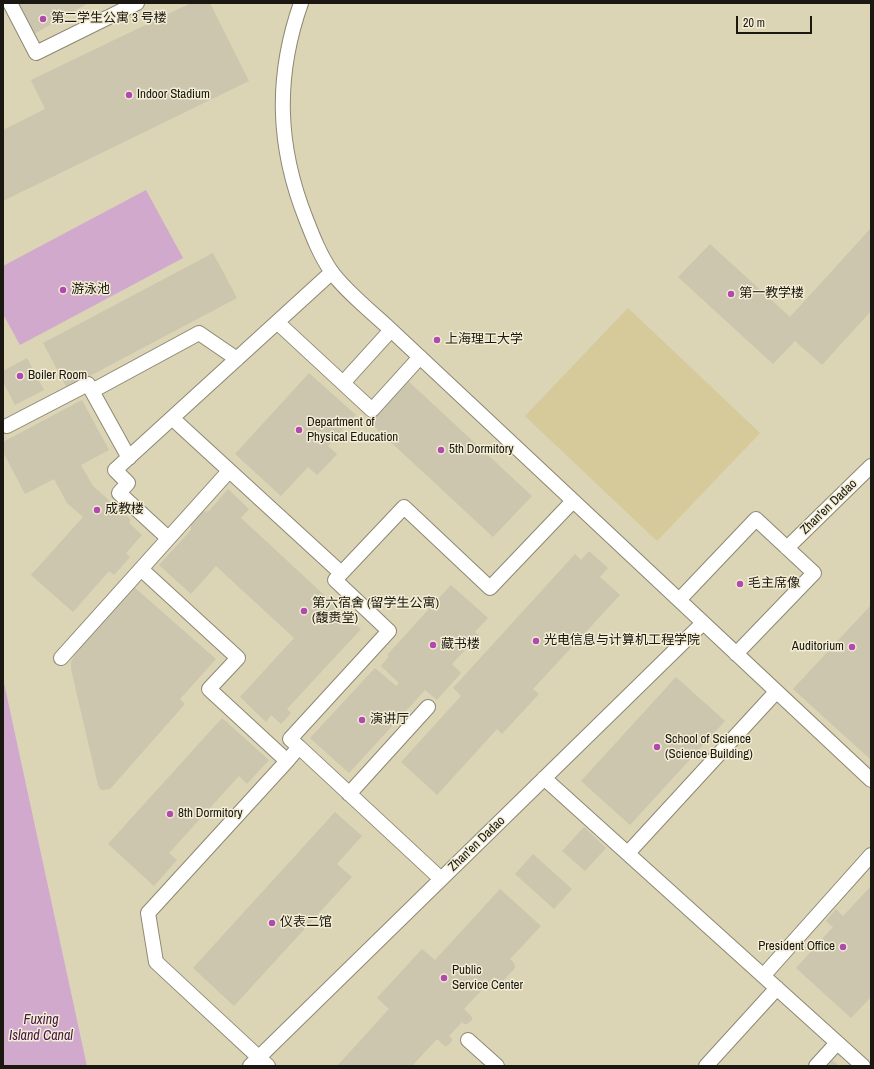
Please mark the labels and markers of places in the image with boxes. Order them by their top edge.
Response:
place label: 第二学生公寓 3 号楼 [51,11,167,27]
marker: 第二学生公寓 3 号楼 [38,14,48,24]
place label: Indoor Stadium [137,87,210,103]
marker: Indoor Stadium [124,90,134,100]
place label: 游泳池 [71,282,110,298]
marker: 游泳池 [58,285,68,295]
place label: 第一教学楼 [739,286,804,302]
marker: 第一教学楼 [726,289,736,299]
place label: 上海理工大学 [445,332,523,348]
marker: 上海理工大学 [432,335,442,345]
place label: Boiler Room [28,368,87,384]
marker: Boiler Room [15,371,25,381]
place label: Department of Physical Education [307,415,398,446]
marker: Department of Physical Education [294,425,304,435]
place label: 5th Dormitory [449,442,514,458]
marker: 5th Dormitory [436,445,446,455]
place label: 成教楼 [105,502,144,518]
marker: 成教楼 [92,505,102,515]
place label: 毛主席像 [748,576,800,592]
marker: 毛主席像 [735,579,745,589]
place label: 第六宿舍 (留学生公寓) (馥赉堂) [312,596,439,627]
marker: 第六宿舍 (留学生公寓) (馥赉堂) [299,606,309,616]
place label: 光电信息与计算机工程学院 [544,633,700,649]
marker: 光电信息与计算机工程学院 [531,636,541,646]
place label: 藏书楼 [441,637,480,653]
place label: Auditorium [792,639,844,655]
marker: 藏书楼 [428,640,438,650]
marker: Auditorium [847,642,857,652]
place label: 演讲厅 [370,712,409,728]
marker: 演讲厅 [357,715,367,725]
place label: School of Science (Science Building) [665,732,753,763]
marker: School of Science (Science Building) [652,742,662,752]
place label: 8th Dormitory [178,806,243,822]
marker: 8th Dormitory [165,809,175,819]
place label: 仪表二馆 [280,915,332,931]
marker: 仪表二馆 [267,918,277,928]
place label: President Office [758,939,835,955]
marker: President Office [838,942,848,952]
place label: Public Service Center [452,963,523,994]
marker: Public Service Center [439,973,449,983]

